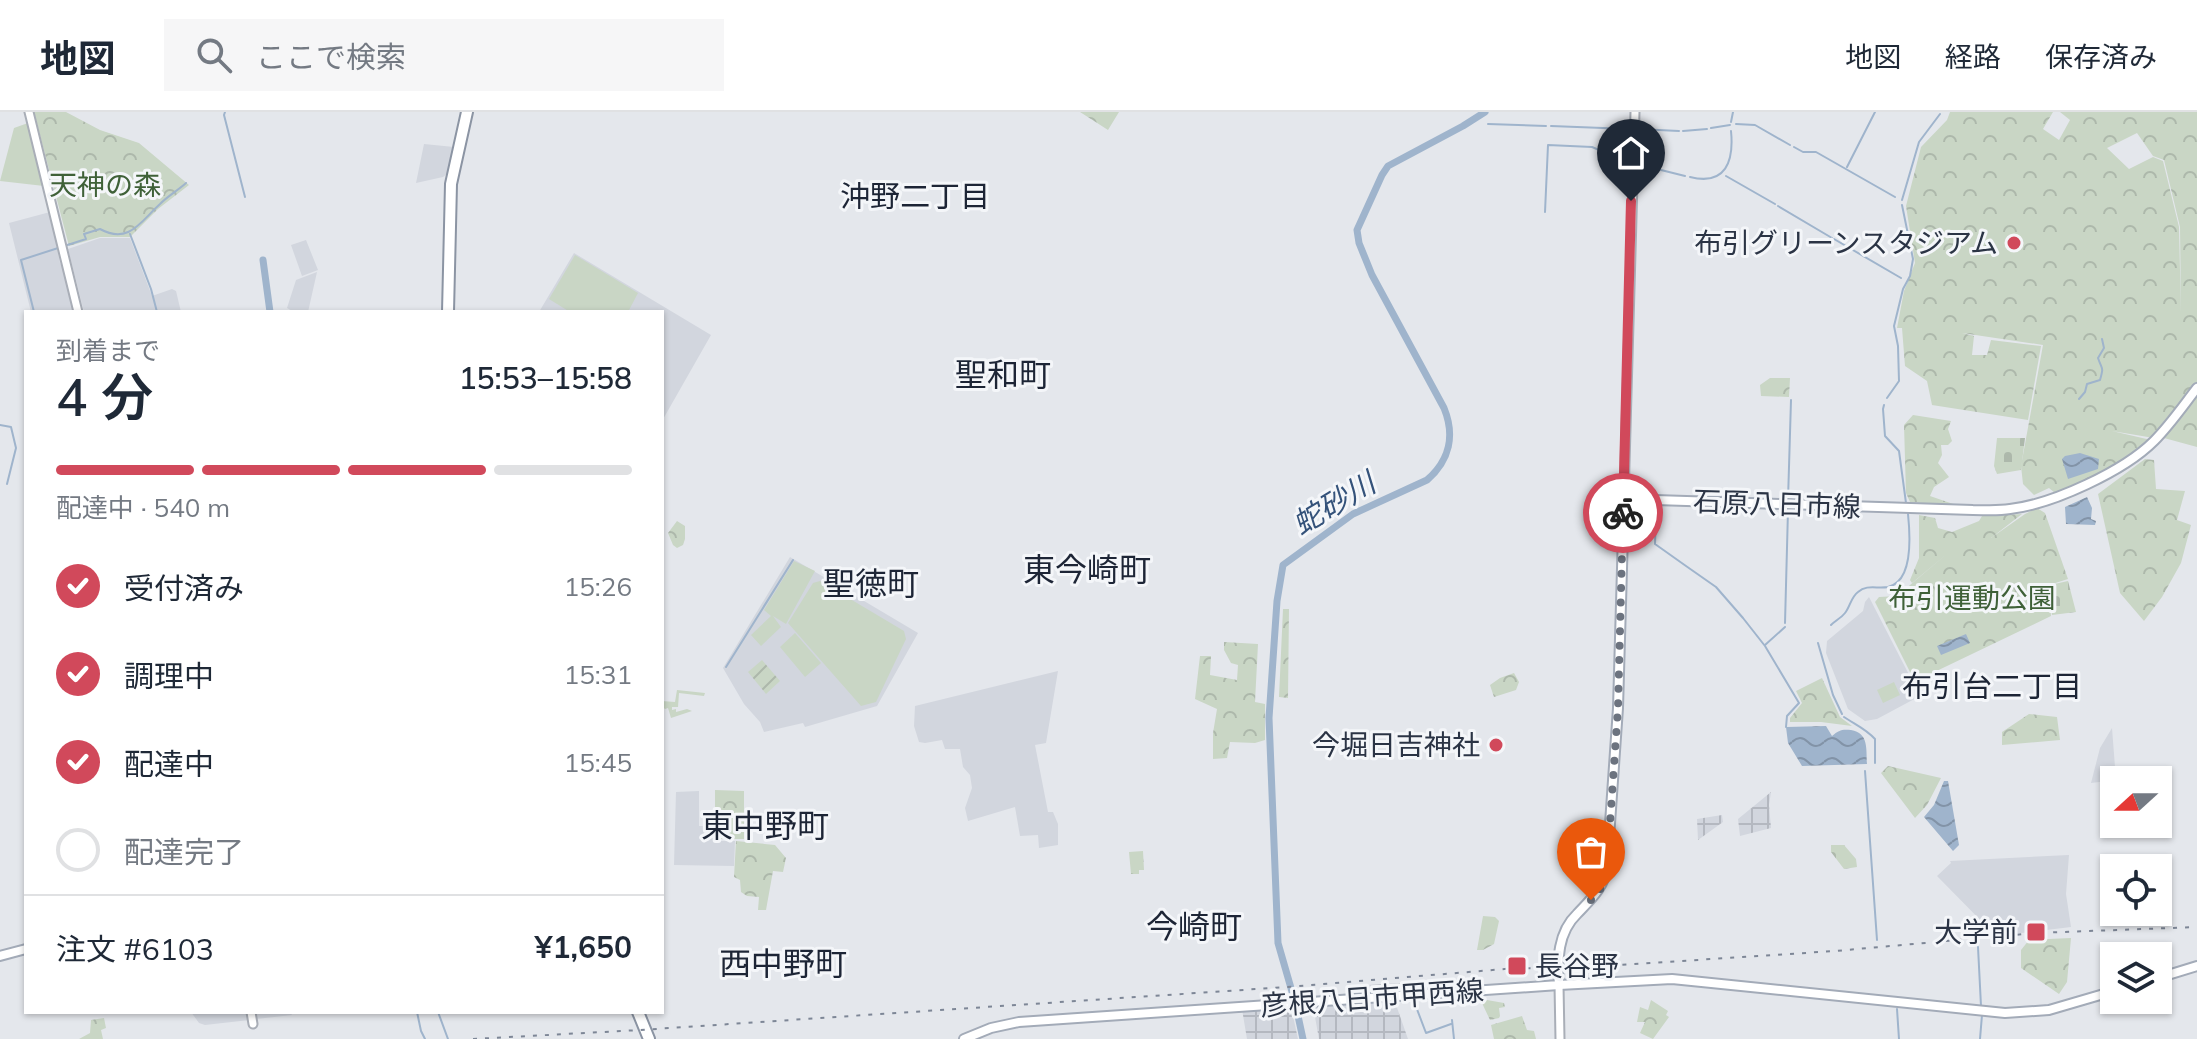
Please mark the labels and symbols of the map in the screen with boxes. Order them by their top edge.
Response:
pin [1597,119,1665,201]
park label: 天神の森 [49,167,161,202]
district label: 沖野二丁目 [840,177,990,215]
place label: 布引グリーンスタジアム [1694,225,1998,260]
marker: 布引グリーンスタジアム [2005,234,2023,252]
district label: 聖和町 [955,354,1051,394]
water label: 蛇砂川 [1285,462,1384,543]
courier [1583,473,1663,553]
street label: 石原八日市線 [1692,483,1862,524]
district label: 東今崎町 [1023,549,1151,589]
district label: 聖徳町 [823,563,919,603]
park label: 布引運動公園 [1888,580,2056,615]
district label: 布引台二丁目 [1902,667,2082,705]
place label: 今堀日吉神社 [1312,727,1480,762]
marker: 今堀日吉神社 [1487,736,1505,754]
north arrow [2100,766,2172,838]
district label: 東中野町 [701,805,829,845]
pin [1557,818,1625,900]
district label: 今崎町 [1146,906,1242,946]
place label: 大学前 [1934,914,2018,949]
marker: 大学前 [2025,921,2047,943]
district label: 西中野町 [719,943,847,983]
place label: 長谷野 [1535,948,1619,983]
marker: 長谷野 [1506,955,1528,977]
street label: 彦根八日市甲西線 [1259,972,1485,1023]

